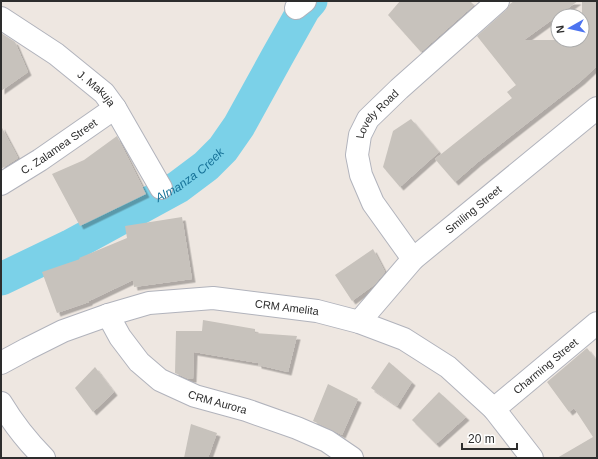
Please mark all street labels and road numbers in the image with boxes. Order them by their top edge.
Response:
street label: J. Makuja [75,68,118,109]
street label: Lovely Road [354,87,401,139]
street label: C. Zalamea Street [19,116,99,176]
street label: Smiling Street [443,183,504,236]
street label: CRM Amelita [254,297,320,317]
street label: Charming Street [511,336,580,396]
street label: CRM Aurora [186,388,249,416]

